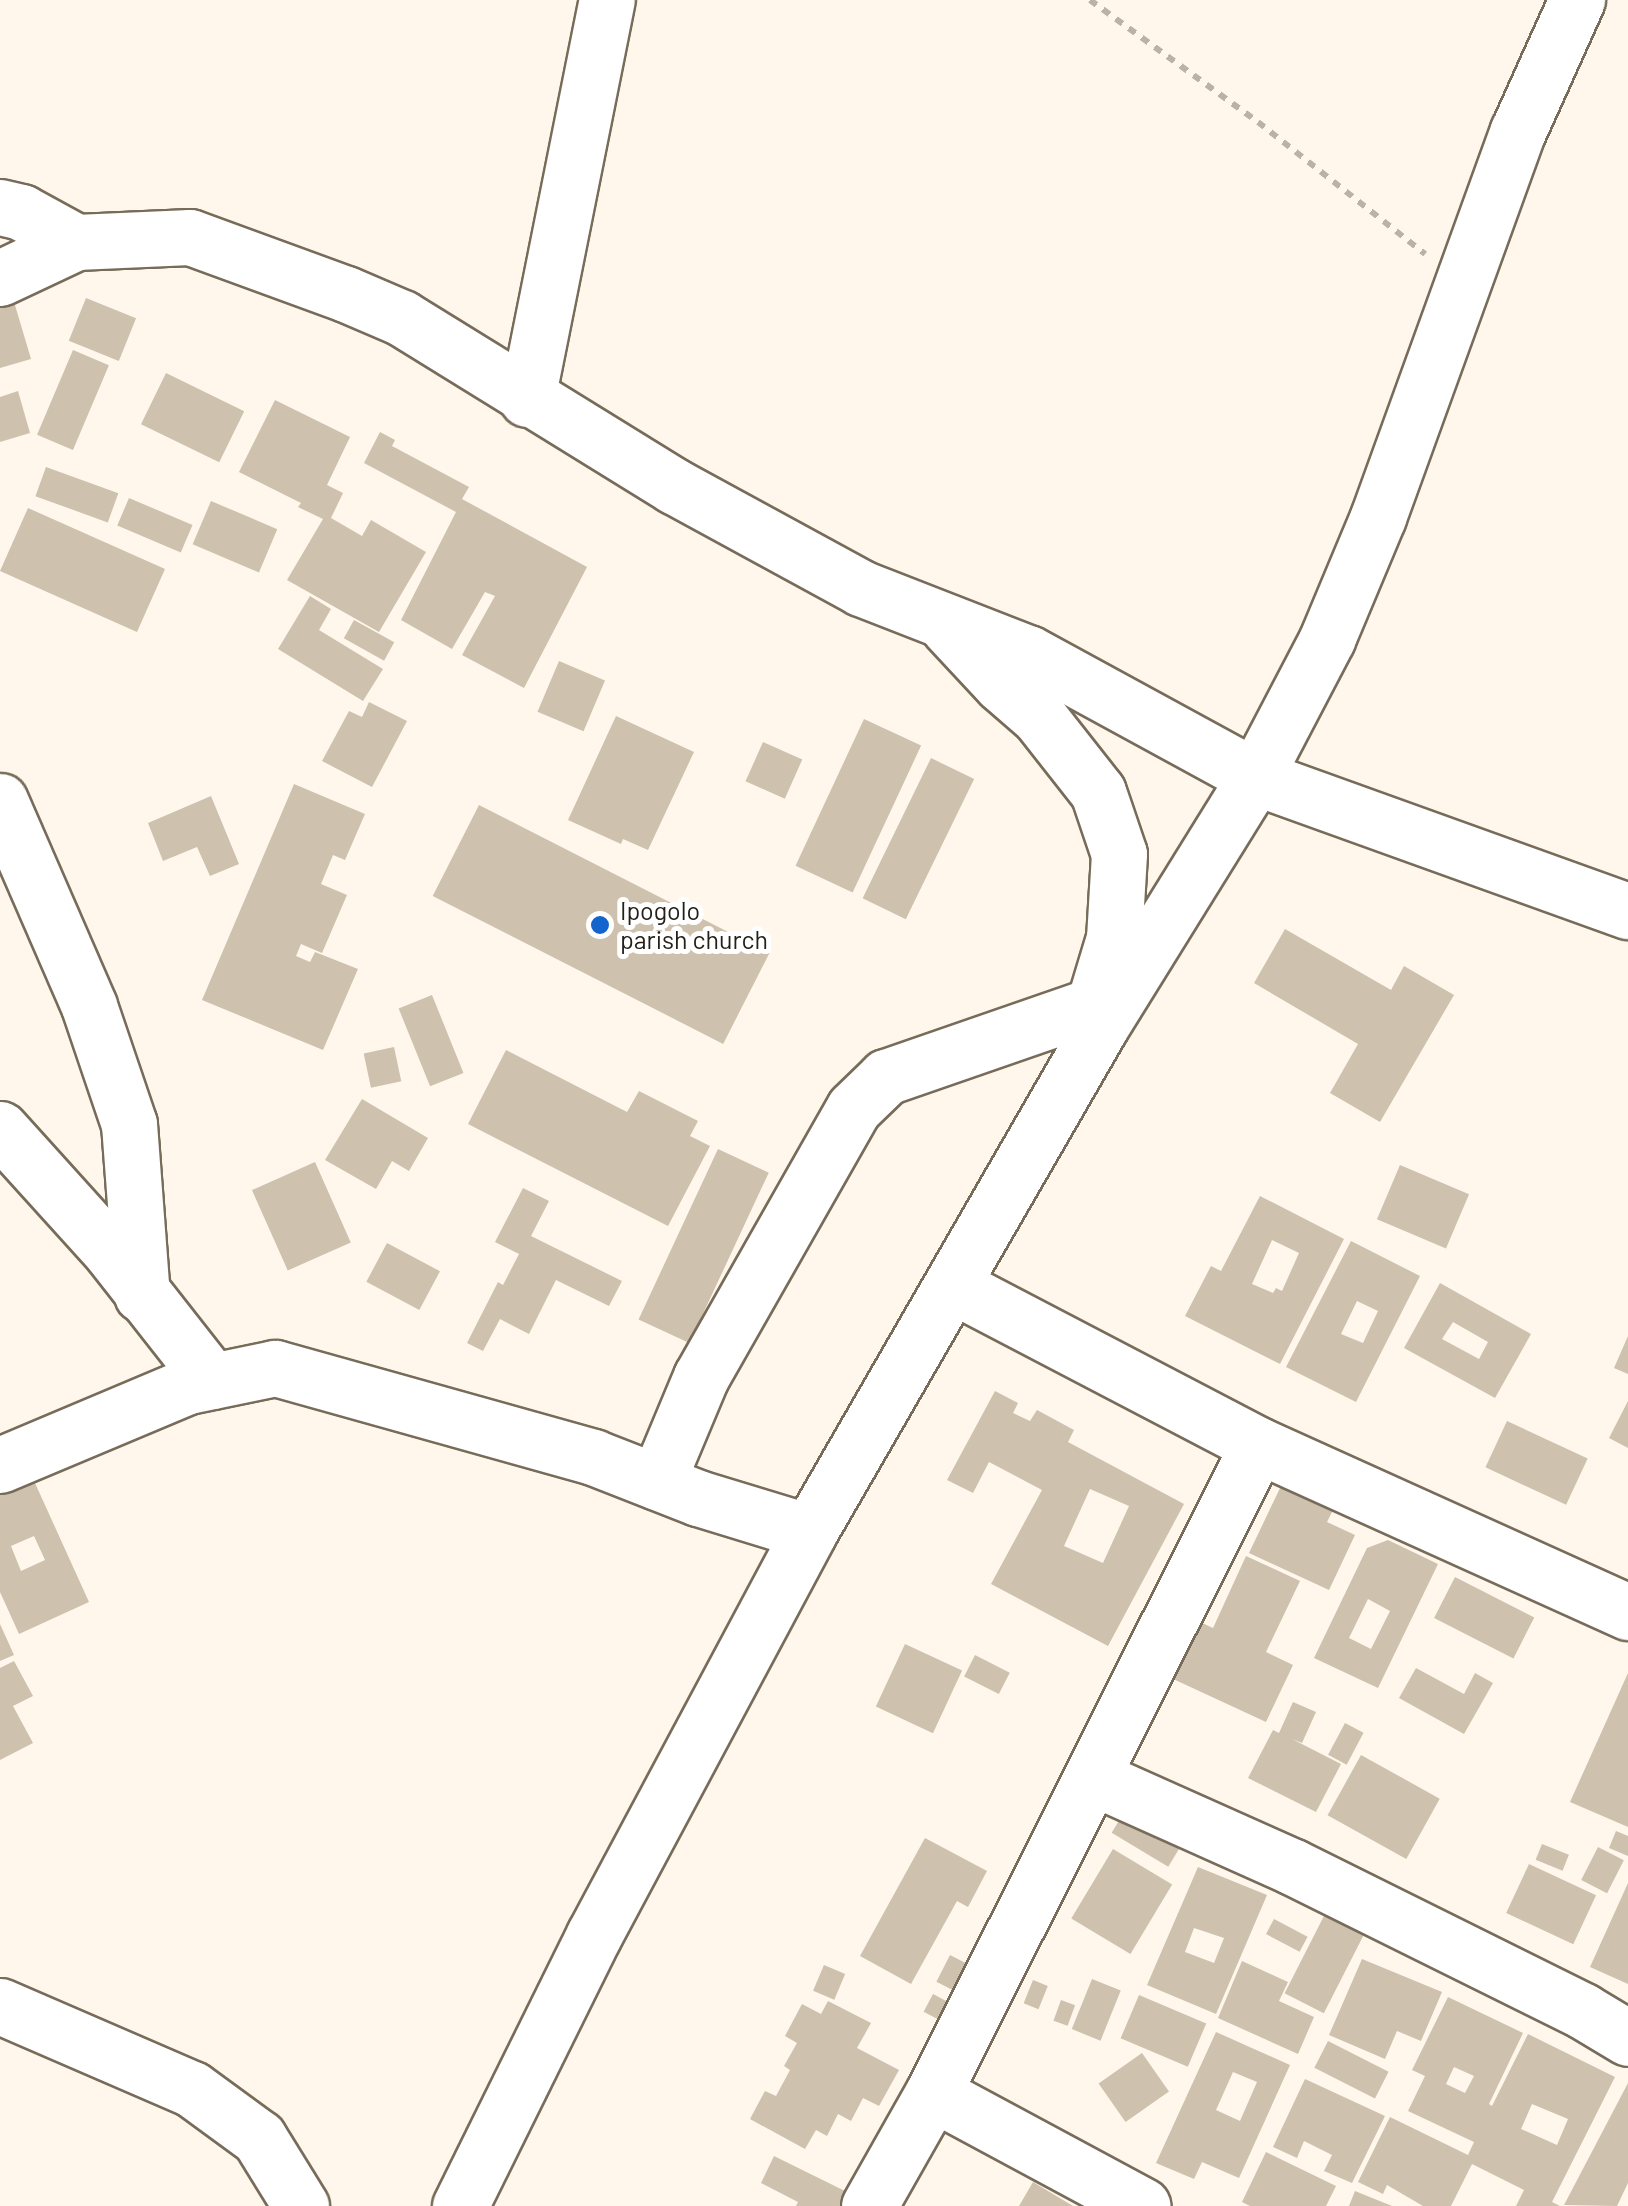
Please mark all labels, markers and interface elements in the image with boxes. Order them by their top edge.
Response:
place label: Ipogolo parish church [620,896,768,955]
marker: Ipogolo parish church [589,914,611,936]

